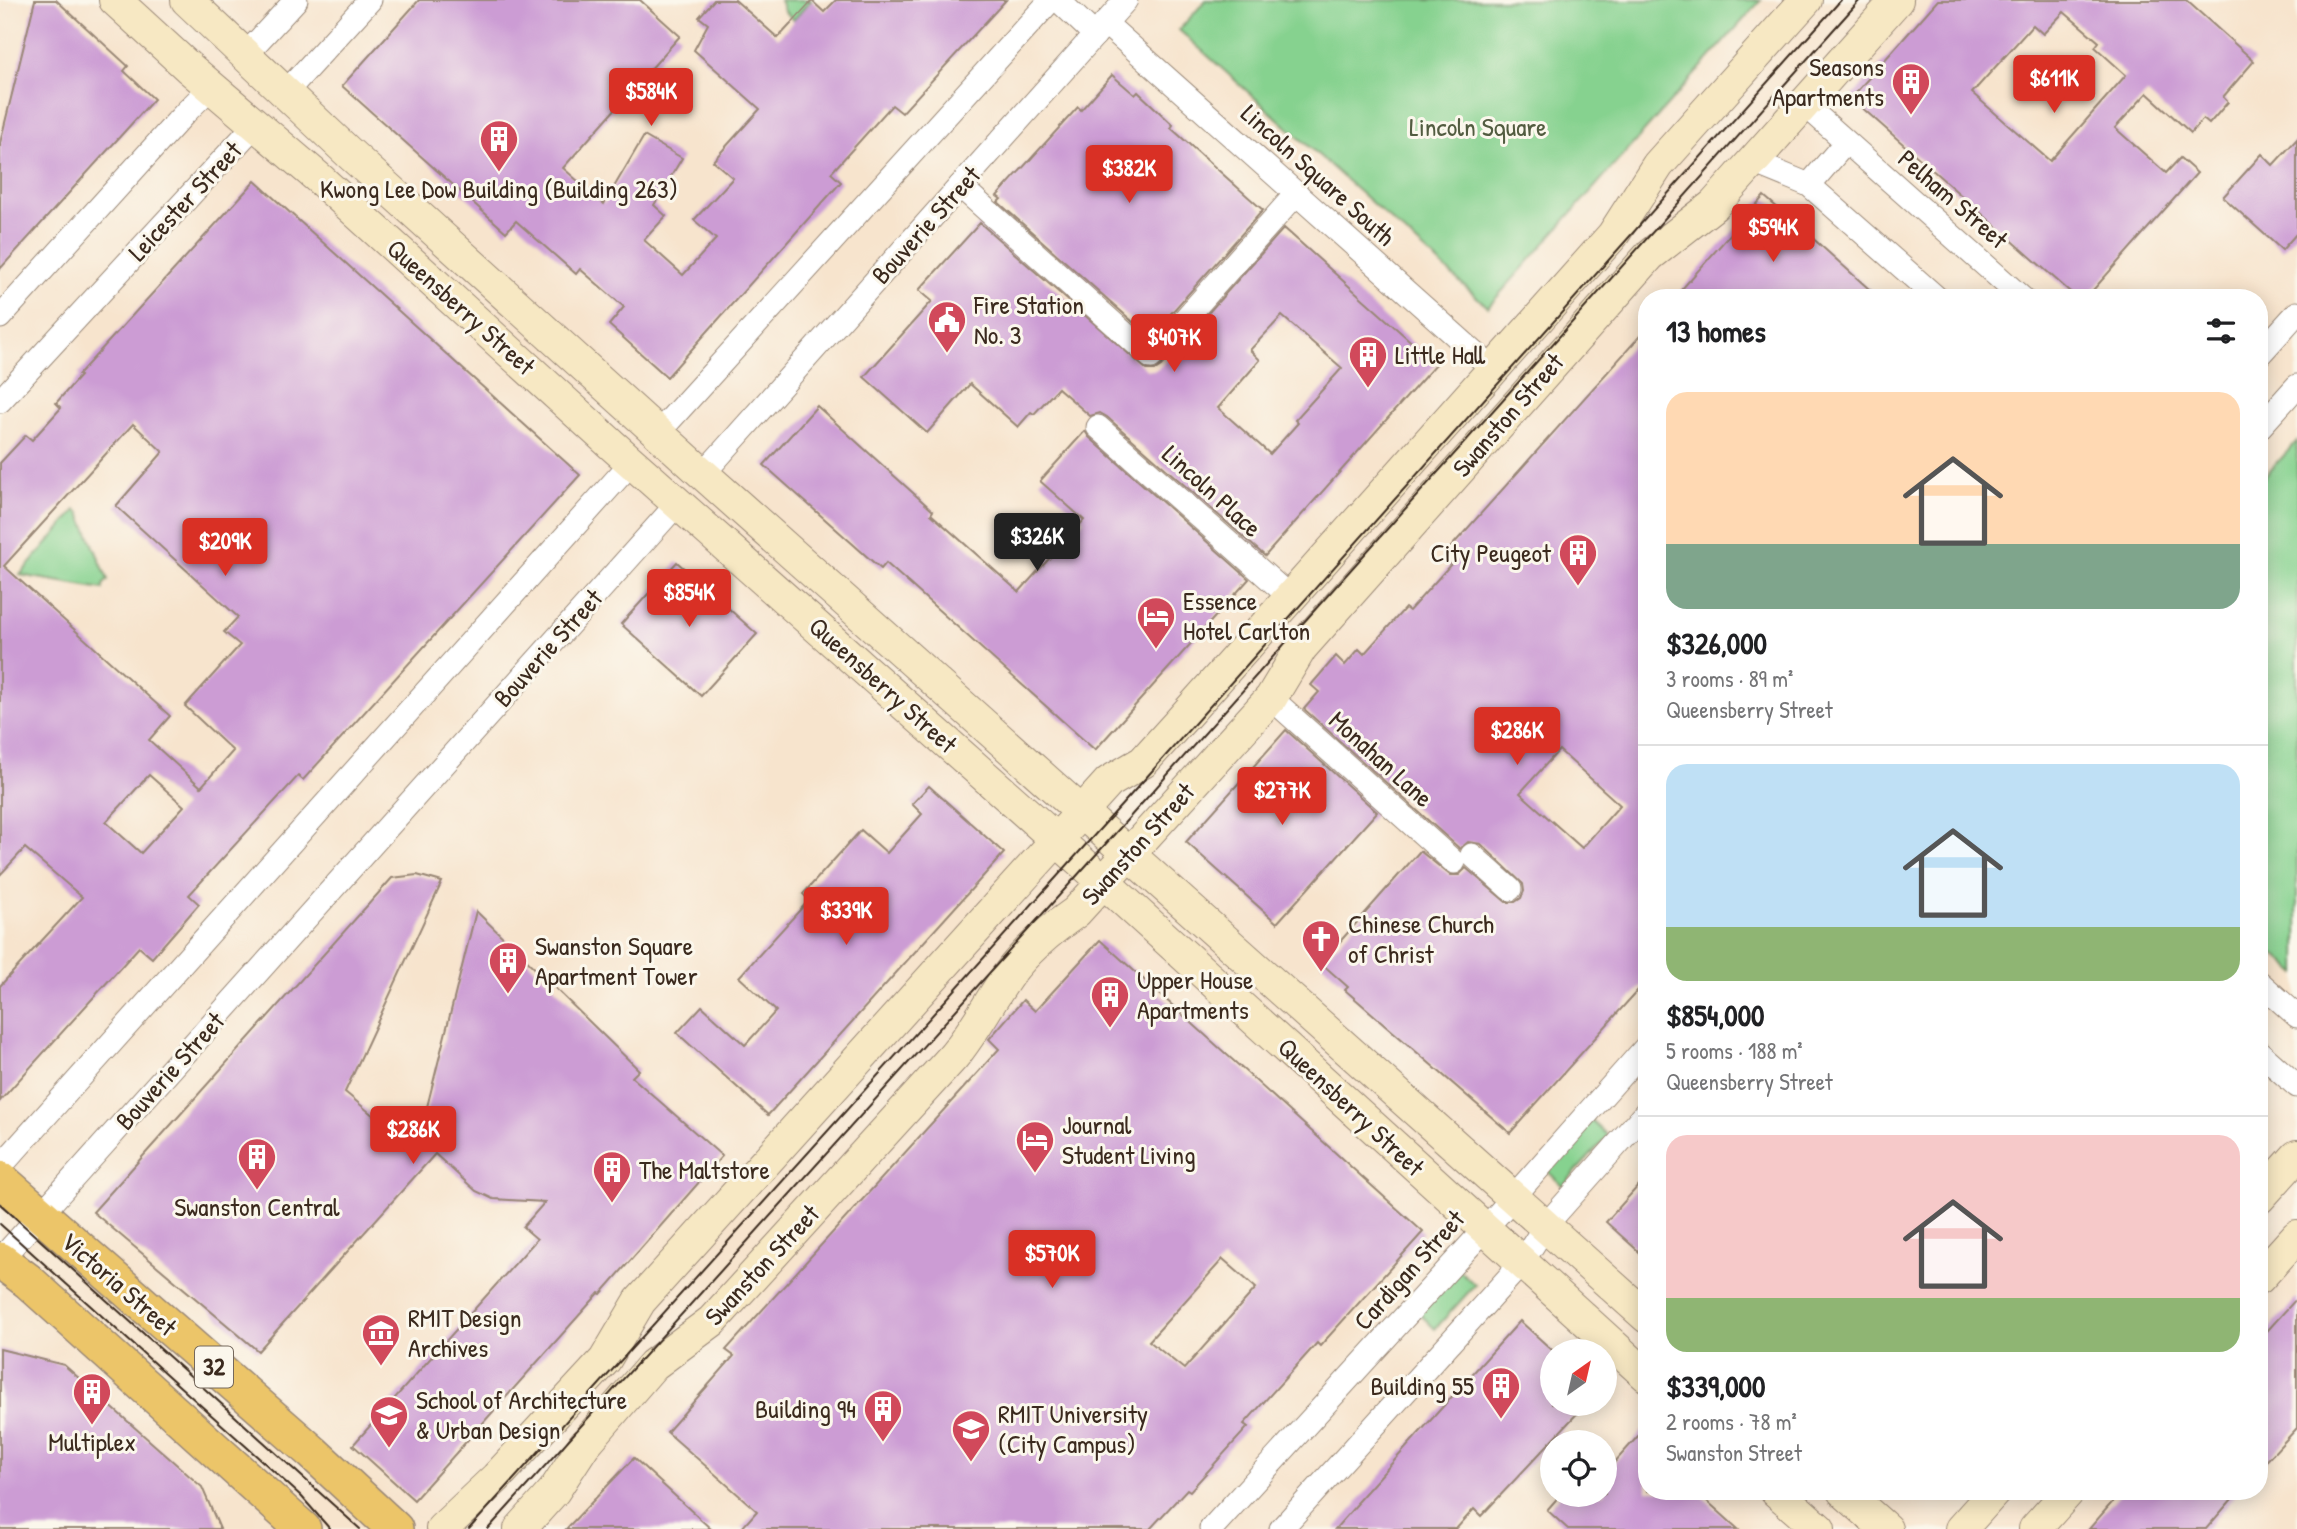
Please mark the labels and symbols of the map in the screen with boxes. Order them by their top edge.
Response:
place label: Seasons Apartments [1772,49,1884,114]
pin: $611K [2005,55,2103,115]
building icon: Seasons Apartments [1890,61,1932,116]
pin: $584K [602,68,700,128]
street label: Lincoln Square South [1234,96,1403,253]
park label: Lincoln Square [1409,109,1547,144]
building icon: Kwong Lee Dow Building (Building 263) [478,118,520,173]
street label: Leicester Street [120,132,250,268]
street label: Pelham Street [1891,141,2017,257]
pin: $382K [1080,146,1178,205]
street label: Bouverie Street [863,157,989,291]
place label: Kwong Lee Dow Building (Building 263) [320,171,678,206]
pin: $594K [1724,204,1822,264]
street label: Queensberry Street [380,231,544,383]
place label: Fire Station No. 3 [973,287,1084,352]
public building icon: Fire Station No. 3 [926,299,968,354]
pin: $407K [1125,314,1223,374]
building icon: Little Hall [1347,334,1389,389]
place label: Little Hall [1395,337,1486,372]
street label: Swanston Street [1444,344,1572,484]
street label: Lincoln Place [1155,437,1270,545]
pin: $326K [988,514,1086,573]
pin: $209K [176,518,274,578]
building icon: City Peugeot [1557,532,1599,587]
place label: City Peugeot [1430,535,1552,570]
pin: $854K [640,570,738,629]
street label: Bouverie Street [485,580,611,714]
place label: Essence Hotel Carlton [1183,583,1310,648]
hotel icon: Essence Hotel Carlton [1135,595,1177,650]
street label: Queensberry Street [802,609,966,761]
street label: Monahan Lane [1322,703,1441,815]
pin: $286K [1468,708,1566,767]
pin: $277K [1233,768,1331,827]
street label: Swanston Street [1073,774,1203,912]
pin: $339K [797,888,895,947]
place label: Chinese Church of Christ [1348,906,1494,971]
church icon: Chinese Church of Christ [1300,918,1342,973]
place label: Swanston Square Apartment Tower [535,928,698,993]
building icon: Swanston Square Apartment Tower [487,940,529,995]
place label: Upper House Apartments [1137,962,1253,1027]
building icon: Upper House Apartments [1089,974,1131,1029]
street label: Bouverie Street [107,1003,233,1137]
street label: Queensberry Street [1270,1030,1433,1184]
pin: $286K [364,1106,462,1166]
place label: Journal Student Living [1062,1107,1195,1172]
hotel icon: Journal Student Living [1014,1119,1056,1174]
building icon: Swanston Central [236,1136,278,1191]
building icon: The Maltstore [591,1149,633,1204]
place label: The Maltstore [639,1152,770,1187]
place label: Swanston Central [174,1189,340,1224]
street label: Swanston Street [696,1196,828,1333]
street label: Cardigan Street [1345,1201,1473,1337]
street label: Victoria Street [54,1224,185,1344]
pin: $570K [1003,1230,1101,1290]
place label: RMIT Design Archives [408,1300,521,1365]
museum icon: RMIT Design Archives [360,1312,402,1367]
north arrow [1540,1339,1617,1416]
road number: 32 [195,1346,233,1387]
building icon: Building 55 [1480,1365,1522,1420]
place label: Building 55 [1370,1368,1474,1403]
building icon: Multiplex [71,1371,113,1426]
place label: School of Architecture & Urban Design [416,1382,627,1447]
building icon: Building 94 [862,1388,904,1443]
place label: Building 94 [755,1391,856,1426]
school or university icon: School of Architecture & Urban Design [368,1394,410,1449]
place label: RMIT University (City Campus) [998,1396,1148,1461]
school or university icon: RMIT University (City Campus) [950,1408,992,1463]
place label: Multiplex [48,1424,136,1459]

